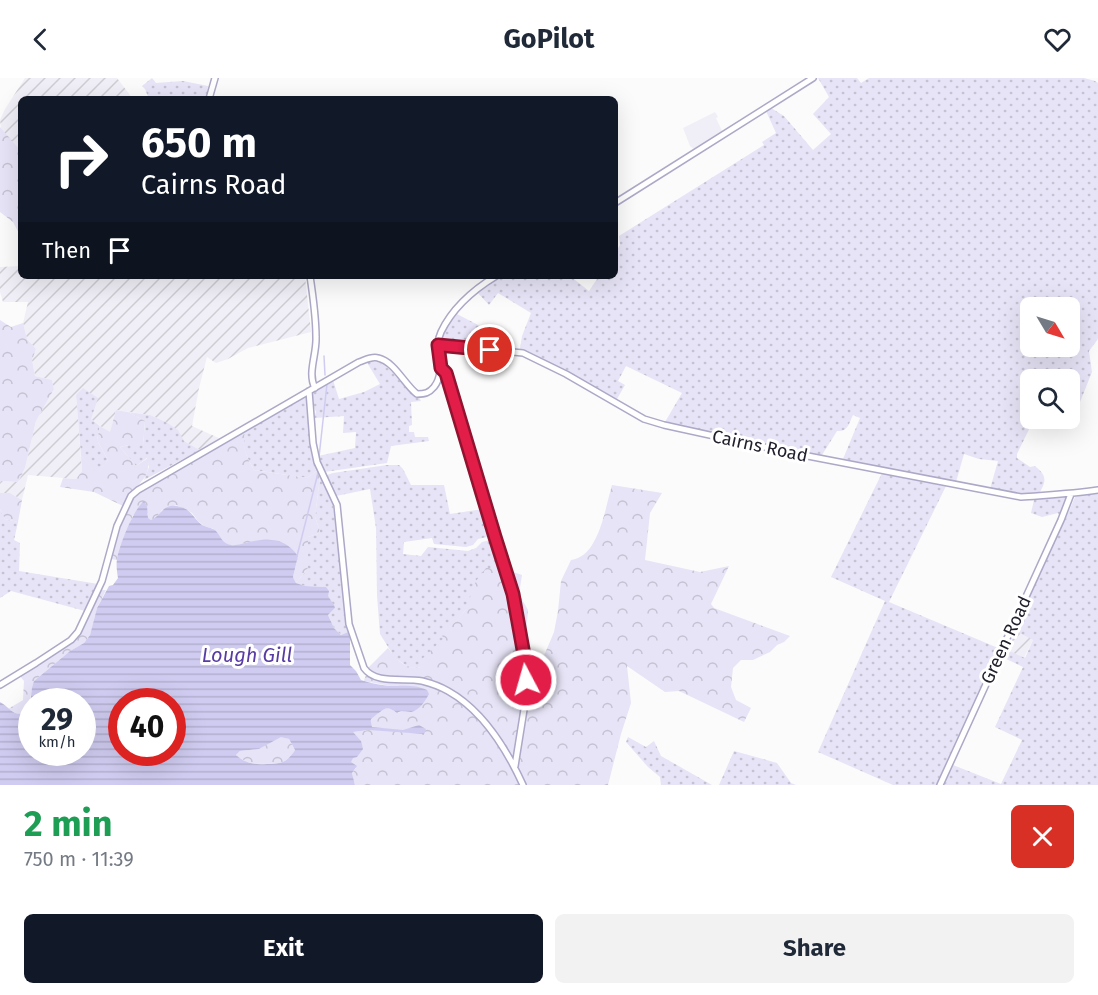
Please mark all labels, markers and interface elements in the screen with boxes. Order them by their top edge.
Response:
icon: back [24,23,57,56]
text: GoPilot [503,23,595,55]
icon: heart [1041,23,1074,56]
text: 650 m [141,118,257,168]
icon: right [42,120,120,198]
text: Cairns Road [141,169,286,201]
icon: arrive [103,234,136,267]
text: Then [42,237,91,264]
north arrow [1020,297,1080,357]
map controls [1020,297,1080,429]
pin [464,324,515,375]
icon: arrive [473,333,506,366]
button: search [1020,369,1080,429]
street label: Cairns Road [710,425,810,467]
street label: Green Road [976,593,1036,687]
water label: Lough Gill [202,643,292,667]
position arrow [494,648,558,712]
speed limit sign: 40 [108,688,186,766]
text: 29 [41,702,73,738]
text: km/h [38,733,76,751]
text: 2 min [24,802,113,846]
button: close [1011,805,1074,868]
text: 750 m · 11:39 [24,847,134,871]
button: Exit [24,914,543,983]
button: Share [555,914,1074,983]

